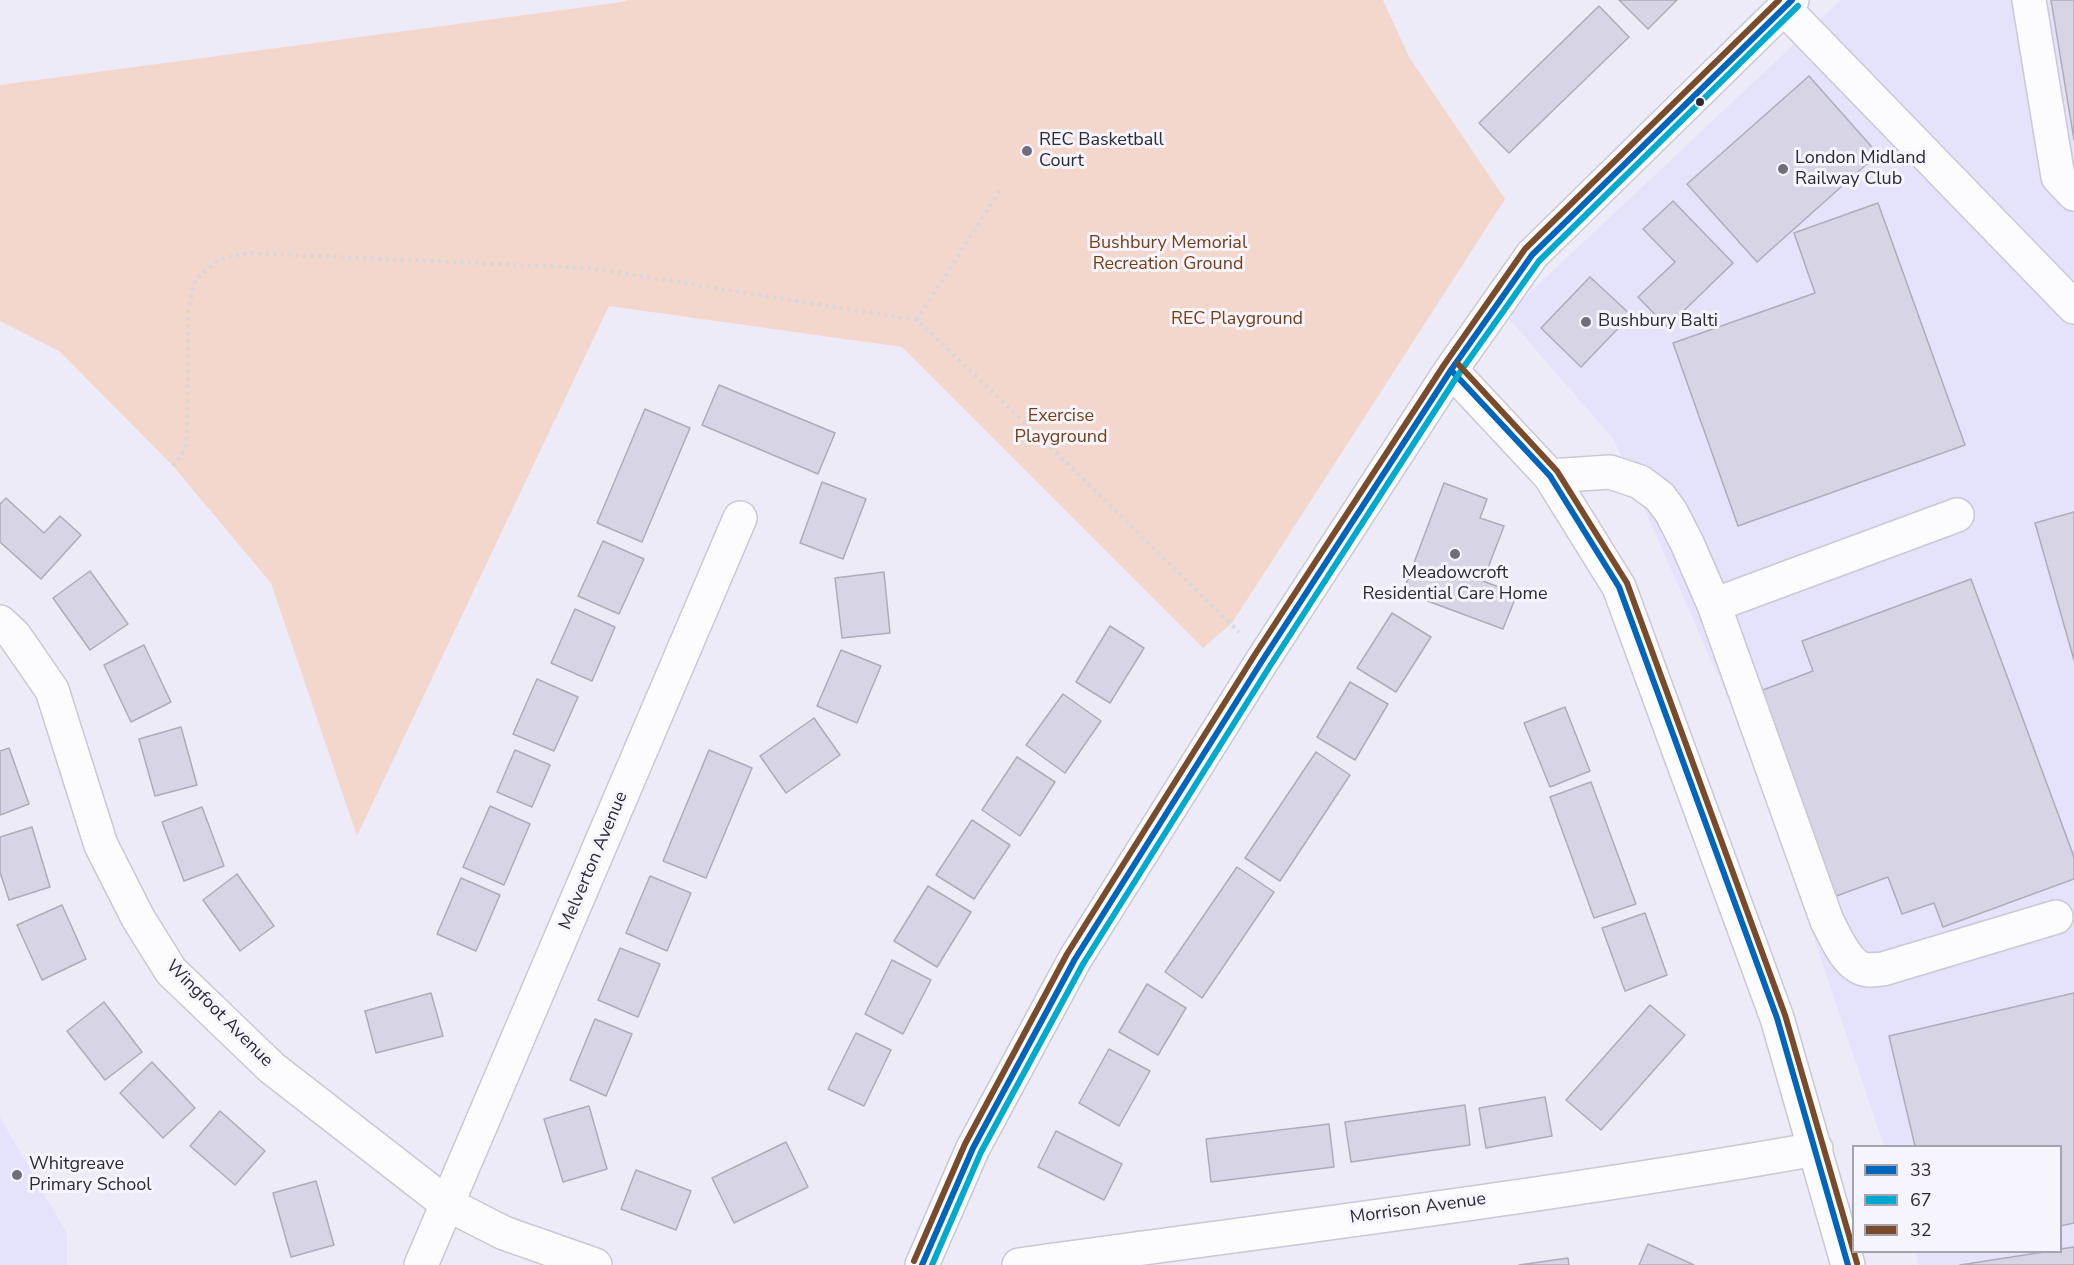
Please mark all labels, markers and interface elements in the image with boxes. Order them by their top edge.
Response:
unlabelled marker [1694,96,1706,108]
place label: REC Basketball Court [1039,130,1164,172]
marker: REC Basketball Court [1020,144,1034,158]
place label: London Midland Railway Club [1795,148,1926,190]
marker: London Midland Railway Club [1776,162,1790,176]
park label: Bushbury Memorial Recreation Ground [1089,233,1247,276]
park label: REC Playground [1171,309,1303,331]
place label: Bushbury Balti [1598,311,1718,333]
marker: Bushbury Balti [1579,315,1593,329]
park label: Exercise Playground [1015,406,1107,448]
marker: Meadowcroft Residential Care Home [1448,547,1462,561]
place label: Meadowcroft Residential Care Home [1362,563,1548,606]
street label: Melverton Avenue [555,789,633,933]
street label: Wingfoot Avenue [161,956,277,1072]
legend [1852,1145,2062,1253]
place label: Whitgreave Primary School [29,1154,152,1196]
text: 33 [1910,1158,1932,1182]
marker: Whitgreave Primary School [10,1168,24,1182]
text: 67 [1910,1188,1932,1212]
street label: Morrison Avenue [1349,1189,1487,1229]
text: 32 [1910,1218,1932,1242]

